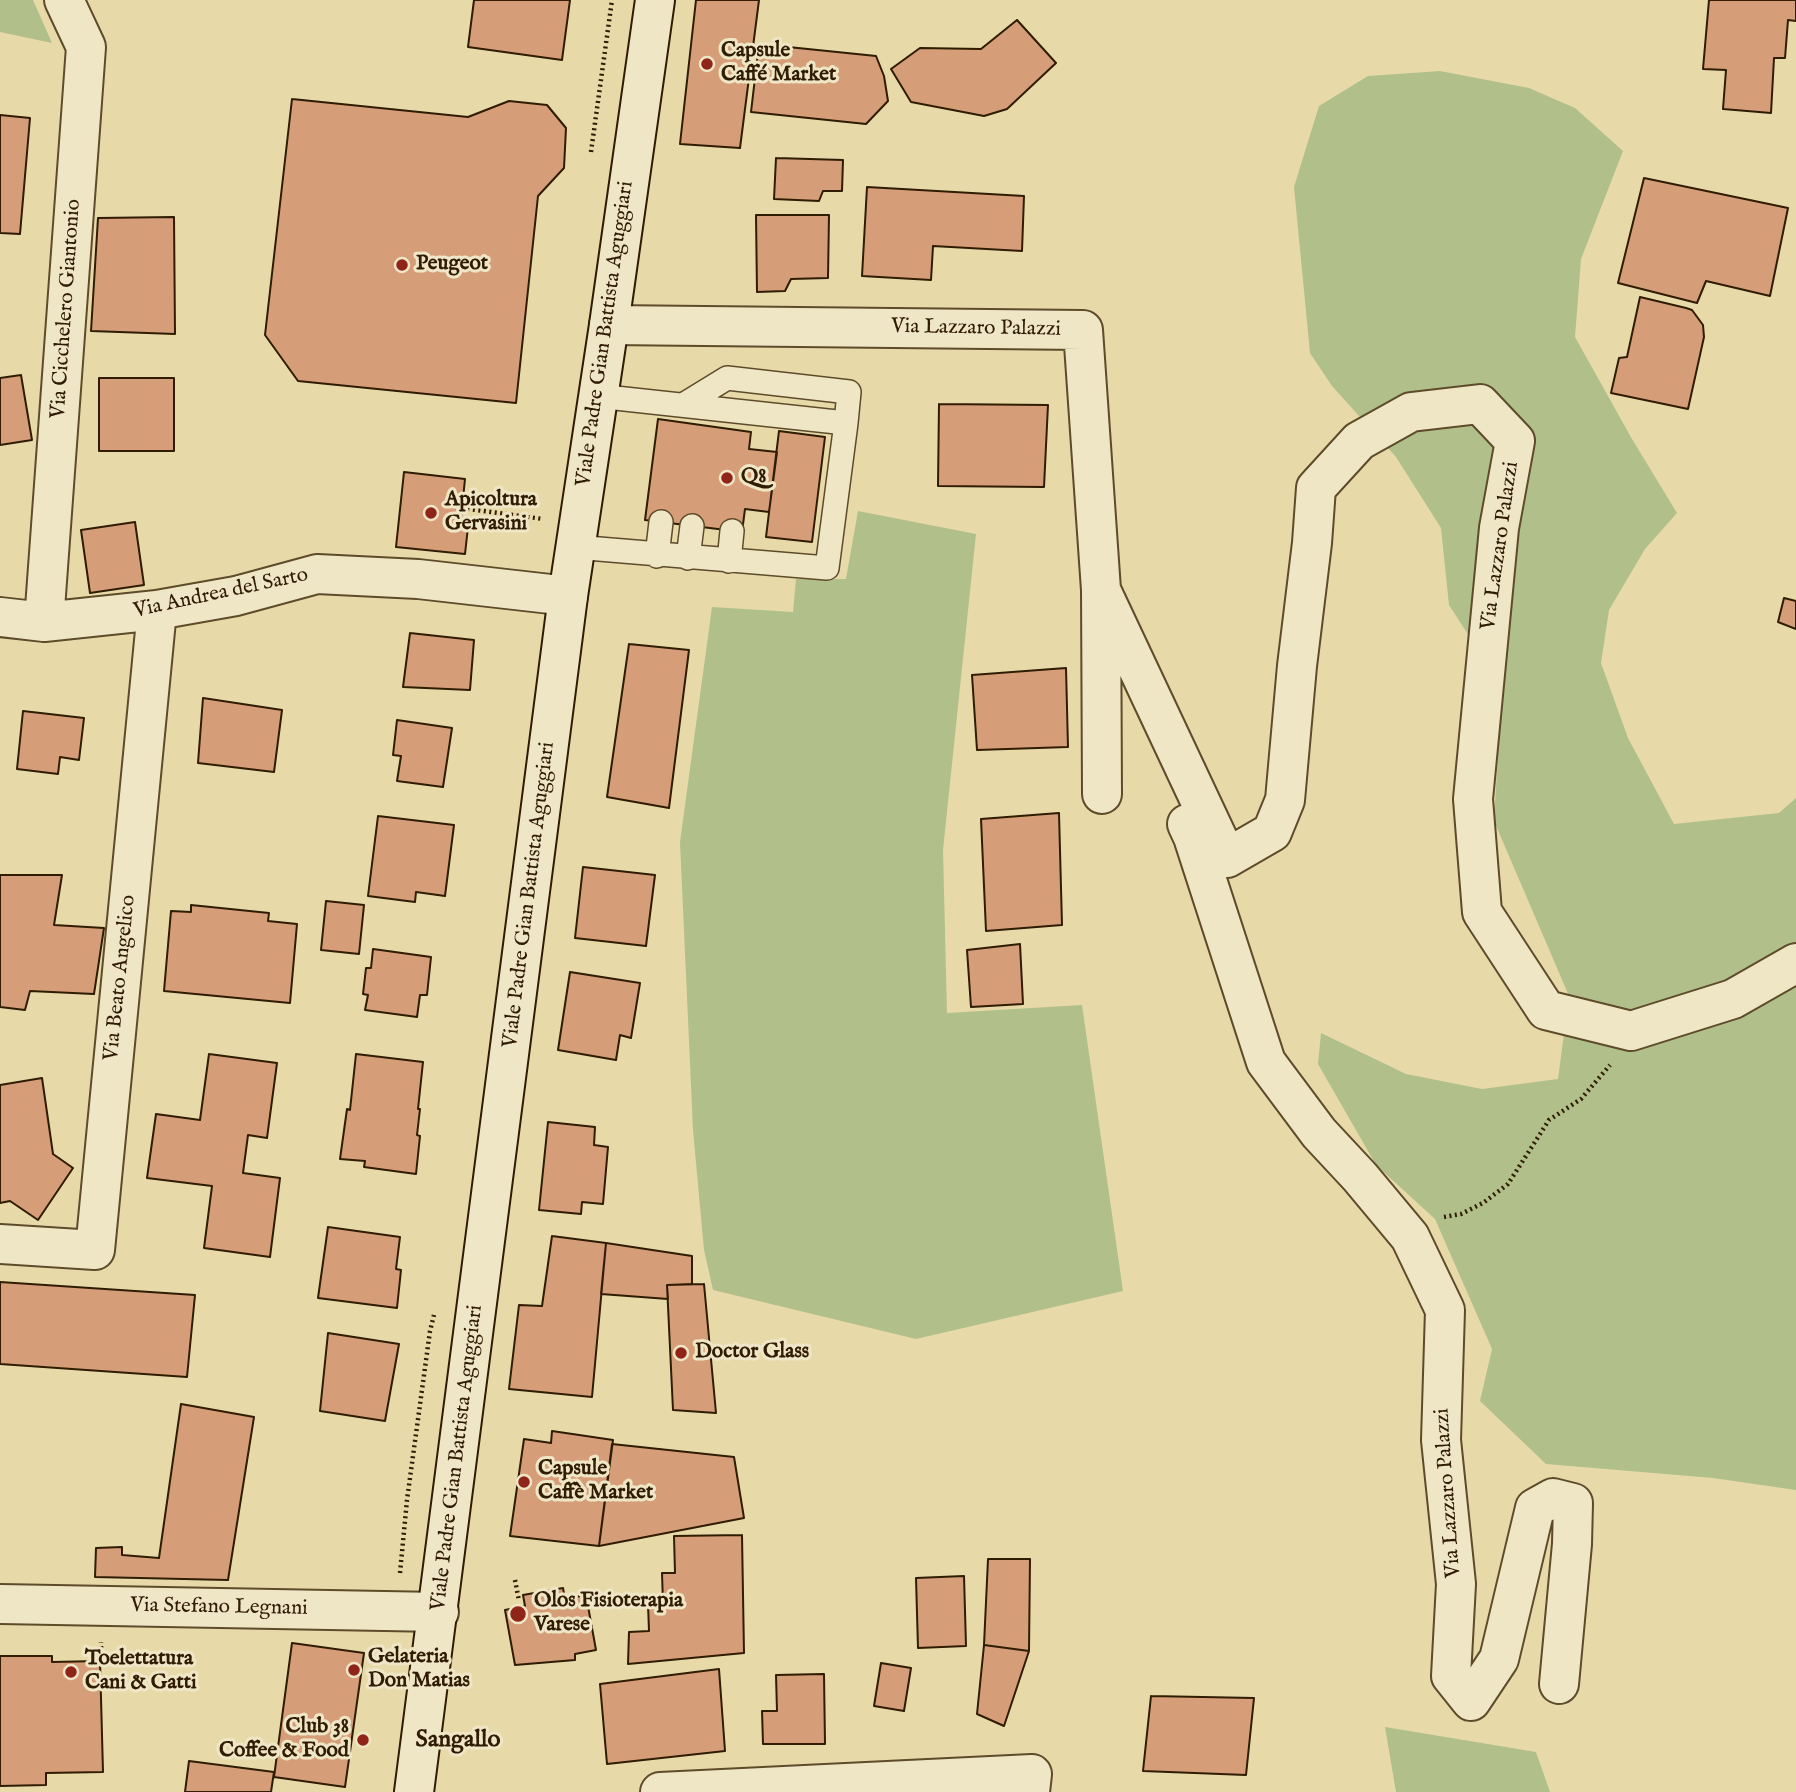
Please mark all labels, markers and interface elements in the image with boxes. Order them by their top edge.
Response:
place label: Capsule Caffé Market [721,39,836,89]
marker: Capsule Caffé Market [699,56,715,72]
street label: Viale Padre Gian Battista Aguggiari [572,180,640,488]
street label: Via Cicchelero Giantonio [47,198,87,420]
place label: Peugeot [416,252,488,278]
marker: Peugeot [394,257,410,273]
street label: Via Lazzaro Palazzi [891,315,1061,343]
street label: Via Lazzaro Palazzi [1477,460,1525,632]
place label: Q8 [741,465,766,491]
marker: Q8 [719,470,735,486]
place label: Apicoltura Gervasini [445,488,537,538]
marker: Apicoltura Gervasini [423,505,439,521]
street label: Via Andrea del Sarto [131,563,311,625]
street label: Viale Padre Gian Battista Aguggiari [499,741,561,1049]
street label: Via Beato Angelico [100,894,142,1062]
street label: Viale Padre Gian Battista Aguggiari [427,1304,489,1612]
place label: Doctor Glass [695,1340,809,1366]
marker: Doctor Glass [673,1345,689,1361]
street label: Via Lazzaro Palazzi [1430,1407,1468,1579]
place label: Capsule Caffè Market [538,1457,653,1507]
marker: Capsule Caffè Market [516,1474,532,1490]
place label: Olos Fisioterapia Varese [534,1589,683,1639]
street label: Via Stefano Legnani [130,1594,308,1622]
marker: Olos Fisioterapia Varese [508,1604,528,1624]
place label: Gelateria Don Matias [368,1645,470,1695]
place label: Toelettatura Cani & Gatti [85,1647,197,1697]
marker: Gelateria Don Matias [346,1662,362,1678]
marker: Toelettatura Cani & Gatti [63,1664,79,1680]
place label: Club 38 Coffee & Food [219,1715,349,1765]
district label: Sangallo [416,1727,500,1755]
marker: Club 38 Coffee & Food [355,1732,371,1748]

